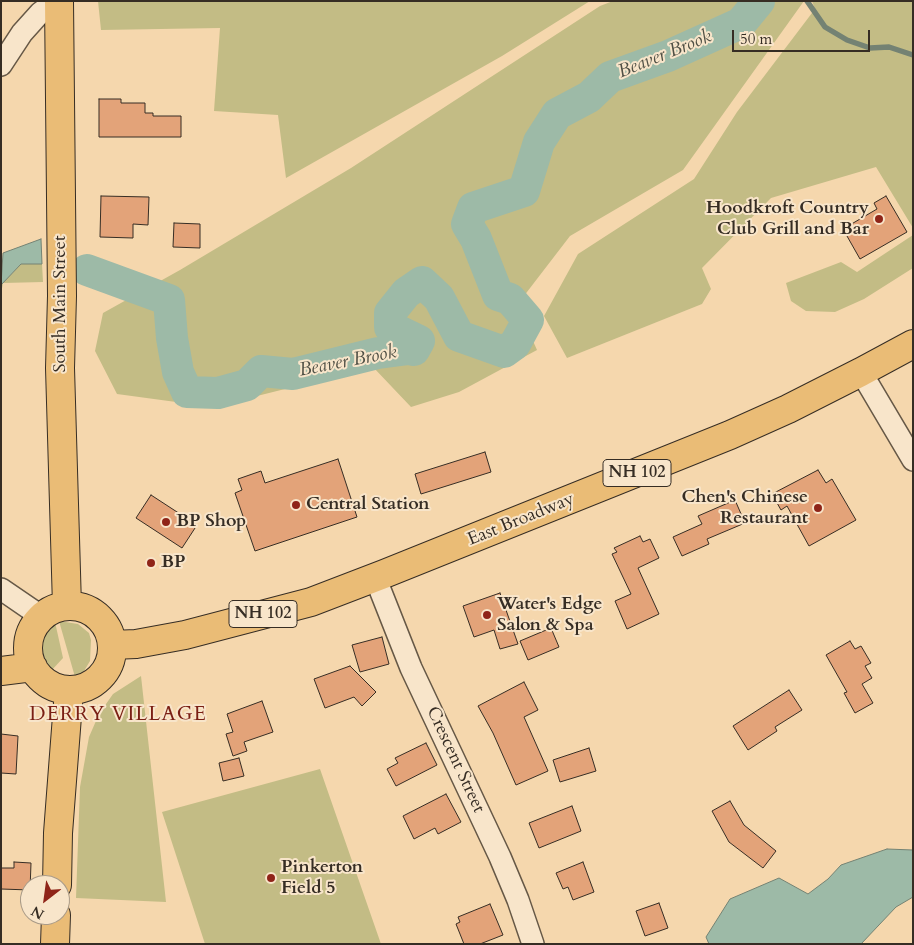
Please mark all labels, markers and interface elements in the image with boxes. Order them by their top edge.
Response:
scale bar [734,20,872,52]
water label: Beaver Brook [615,26,715,84]
text: 50 m [740,29,772,49]
place label: Hoodkroft Country Club Grill and Bar [706,198,869,240]
marker: Hoodkroft Country Club Grill and Bar [873,213,885,225]
street label: South Main Street [50,235,72,373]
water label: Beaver Brook [297,341,399,383]
road number: NH 102 [603,459,671,486]
place label: Chen's Chinese Restaurant [681,487,808,530]
street label: East Broadway [465,489,577,551]
place label: Central Station [306,494,430,516]
marker: Central Station [290,499,302,511]
marker: Chen's Chinese Restaurant [812,502,824,514]
place label: BP Shop [176,511,246,533]
marker: BP Shop [160,516,172,528]
place label: BP [161,552,185,574]
marker: BP [145,557,157,569]
place label: Water's Edge Salon & Spa [497,594,602,636]
road number: NH 102 [229,600,297,628]
marker: Water's Edge Salon & Spa [481,609,493,621]
district label: DERRY VILLAGE [28,703,208,727]
street label: Crescent Street [421,703,489,817]
place label: Pinkerton Field 5 [281,857,363,900]
marker: Pinkerton Field 5 [265,872,277,884]
north arrow [20,875,70,925]
text: N [28,901,48,924]

